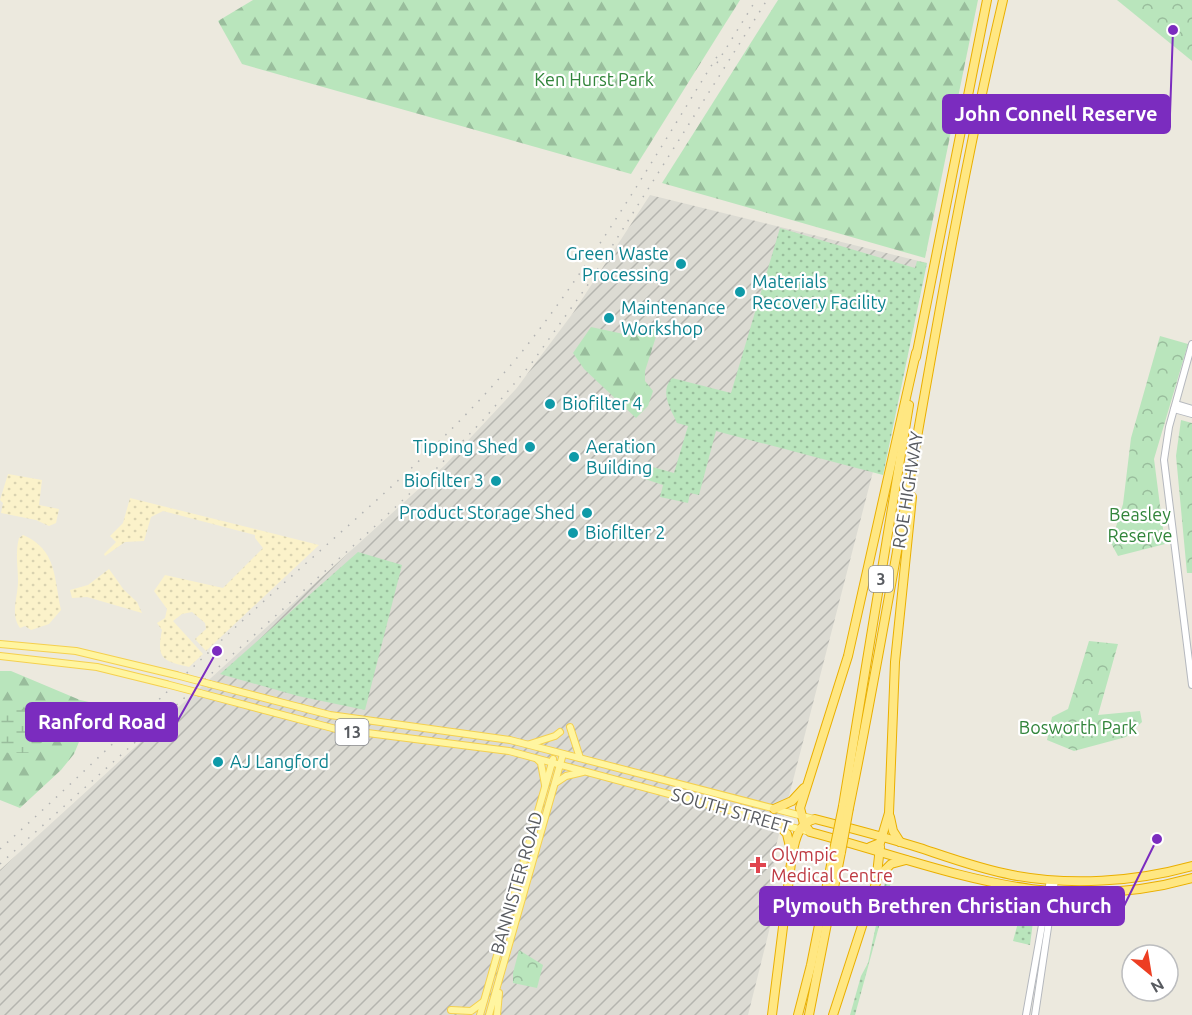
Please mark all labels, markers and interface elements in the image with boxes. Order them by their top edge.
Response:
park label: Ken Hurst Park [534,69,654,89]
callout: John Connell Reserve [943,95,1170,133]
text: John Connell Reserve [955,102,1158,125]
place label: Green Waste Processing [566,243,669,284]
marker: Green Waste Processing [674,257,688,271]
place label: Materials Recovery Facility [752,271,887,312]
marker: Materials Recovery Facility [733,285,747,299]
place label: Maintenance Workshop [621,297,726,338]
marker: Maintenance Workshop [602,311,616,325]
place label: Biofilter 4 [562,393,642,413]
marker: Biofilter 4 [543,397,557,411]
street label: ROE HIGHWAY [888,429,926,550]
place label: Tipping Shed [413,436,518,456]
place label: Aeration Building [586,436,656,477]
marker: Tipping Shed [523,440,537,454]
marker: Aeration Building [567,450,581,464]
place label: Biofilter 3 [404,470,484,490]
marker: Biofilter 3 [489,474,503,488]
place label: Product Storage Shed [399,502,575,522]
park label: Beasley Reserve [1108,504,1172,545]
marker: Product Storage Shed [580,506,594,520]
place label: Biofilter 2 [585,522,665,542]
marker: Biofilter 2 [566,526,580,540]
road number: 3 [869,566,893,592]
callout: Ranford Road [26,703,177,741]
text: Ranford Road [38,710,166,733]
park label: Bosworth Park [1019,717,1137,737]
road number: 13 [336,719,368,745]
place label: AJ Langford [230,751,329,771]
marker: AJ Langford [211,755,225,769]
street label: SOUTH STREET [669,783,793,837]
street label: BANNISTER ROAD [486,809,546,956]
place label: Olympic Medical Centre [771,844,893,885]
marker: Olympic Medical Centre [749,856,767,874]
callout: Plymouth Brethren Christian Church [760,887,1124,925]
text: Plymouth Brethren Christian Church [772,894,1112,917]
north arrow [1120,943,1180,1003]
text: N [1148,975,1167,997]

